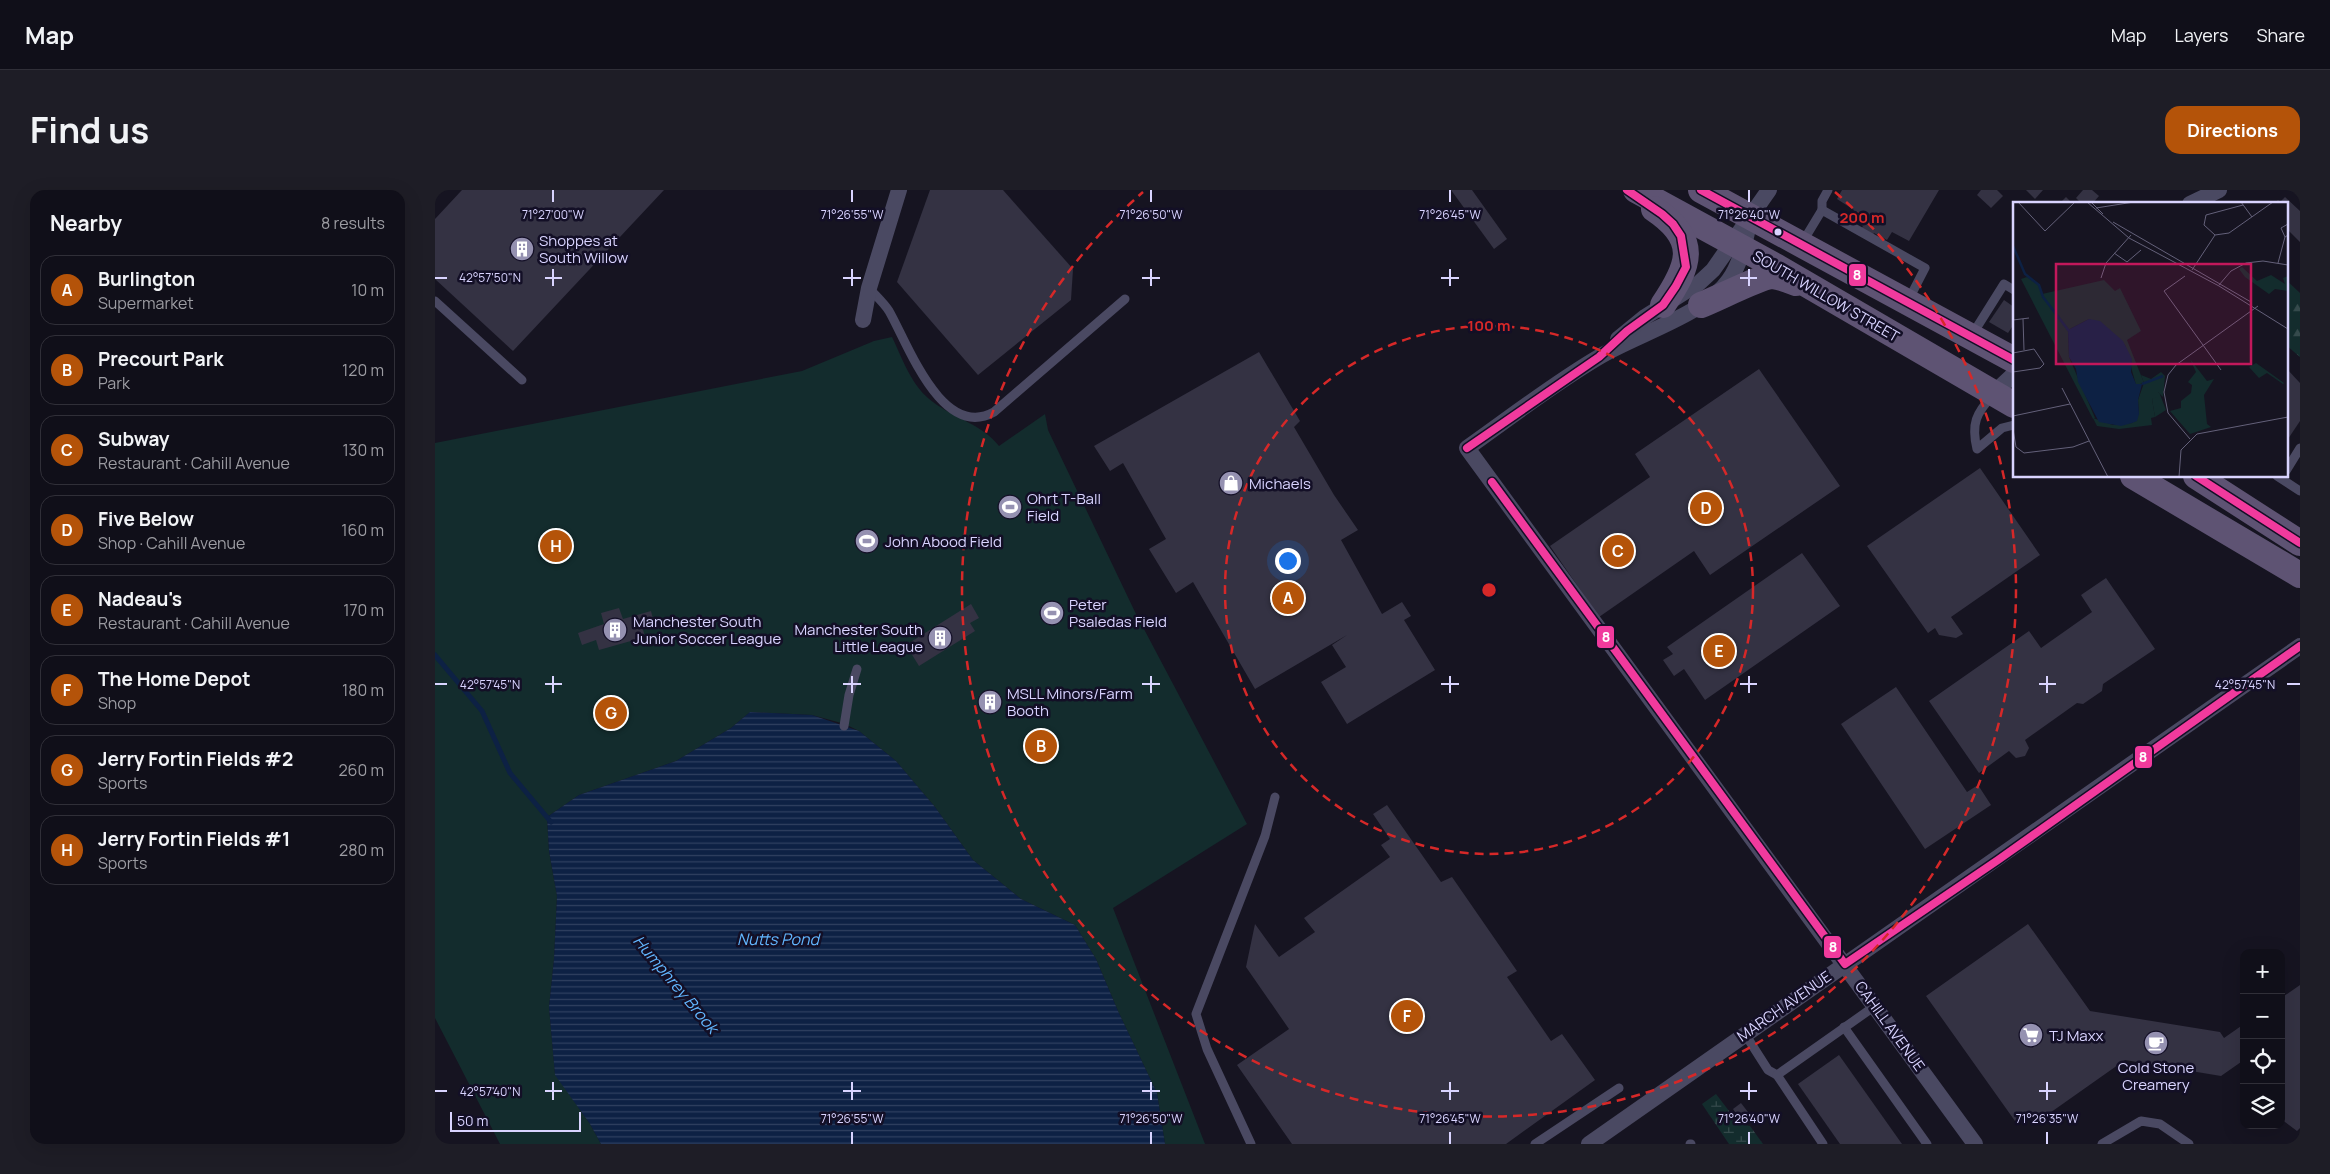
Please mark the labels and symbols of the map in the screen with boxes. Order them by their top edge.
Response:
inset map [2013,202,2287,478]
text: 71°27'00"W [522,206,585,223]
text: 71°26'55"W [821,206,884,223]
text: 71°26'50"W [1119,206,1183,223]
text: 71°26'45"W [1419,206,1481,223]
text: 71°26'40"W [1718,206,1781,223]
text: 200 m [1839,207,1885,228]
unlabelled marker [1773,227,1783,237]
place label: Shoppes at South Willow [539,230,629,268]
building icon: Shoppes at South Willow [509,236,535,262]
street label: SOUTH WILLOW STREET [1749,245,1903,347]
line badge: 8 [1848,263,1867,287]
text: 8 [1853,265,1861,284]
text: 42°57'50"N [459,269,521,286]
text: 100 m [1468,315,1510,336]
shop icon: Michaels [1218,470,1244,496]
place label: Michaels [1249,473,1311,494]
place label: Ohrt T-Ball Field [1027,488,1101,526]
pin: D [1690,489,1722,527]
sports icon: Ohrt T-Ball Field [997,494,1023,520]
pin: H [540,527,572,565]
sports icon: John Abood Field [854,528,880,554]
place label: John Abood Field [885,531,1002,552]
pin: C [1602,532,1634,570]
your location [1275,548,1301,574]
pin: A [1272,579,1304,617]
centre of rings [1480,581,1498,599]
place label: Peter Psaledas Field [1069,594,1167,632]
sports icon: Peter Psaledas Field [1039,600,1065,626]
place label: Manchester South Junior Soccer League [633,611,781,649]
building icon: Manchester South Junior Soccer League [602,617,628,643]
place label: Manchester South Little League [795,619,923,657]
building icon: Manchester South Little League [927,625,953,651]
line badge: 8 [1596,625,1615,649]
text: 8 [1602,627,1610,646]
pin: E [1703,632,1735,670]
text: 42°57'45"N [460,676,520,693]
text: 42°57'45"N [2215,676,2275,693]
place label: MSLL Minors/Farm Booth [1007,683,1133,721]
building icon: MSLL Minors/Farm Booth [977,689,1003,715]
pin: G [595,694,627,732]
pin: B [1025,727,1057,765]
line badge: 8 [2134,745,2153,769]
text: 8 [2139,747,2147,766]
water label: Nutts Pond [737,928,821,950]
water label: Humphrey Brook [628,930,725,1039]
line badge: 8 [1823,935,1842,959]
text: 8 [1829,937,1837,956]
street label: MARCH AVENUE [1733,966,1835,1046]
street label: CAHILL AVENUE [1850,977,1930,1075]
pin: F [1391,997,1423,1035]
supermarket icon: TJ Maxx [2018,1022,2044,1048]
place label: TJ Maxx [2049,1025,2104,1046]
cafe icon: Cold Stone Creamery [2143,1030,2169,1056]
place label: Cold Stone Creamery [2118,1057,2194,1095]
text: 42°57'40"N [460,1083,520,1100]
scale bar [450,1109,581,1132]
text: 71°26'55"W [821,1110,884,1127]
text: 71°26'50"W [1119,1110,1183,1127]
text: 71°26'45"W [1419,1110,1481,1127]
text: 71°26'40"W [1718,1110,1781,1127]
text: 71°26'35"W [2016,1110,2079,1127]

